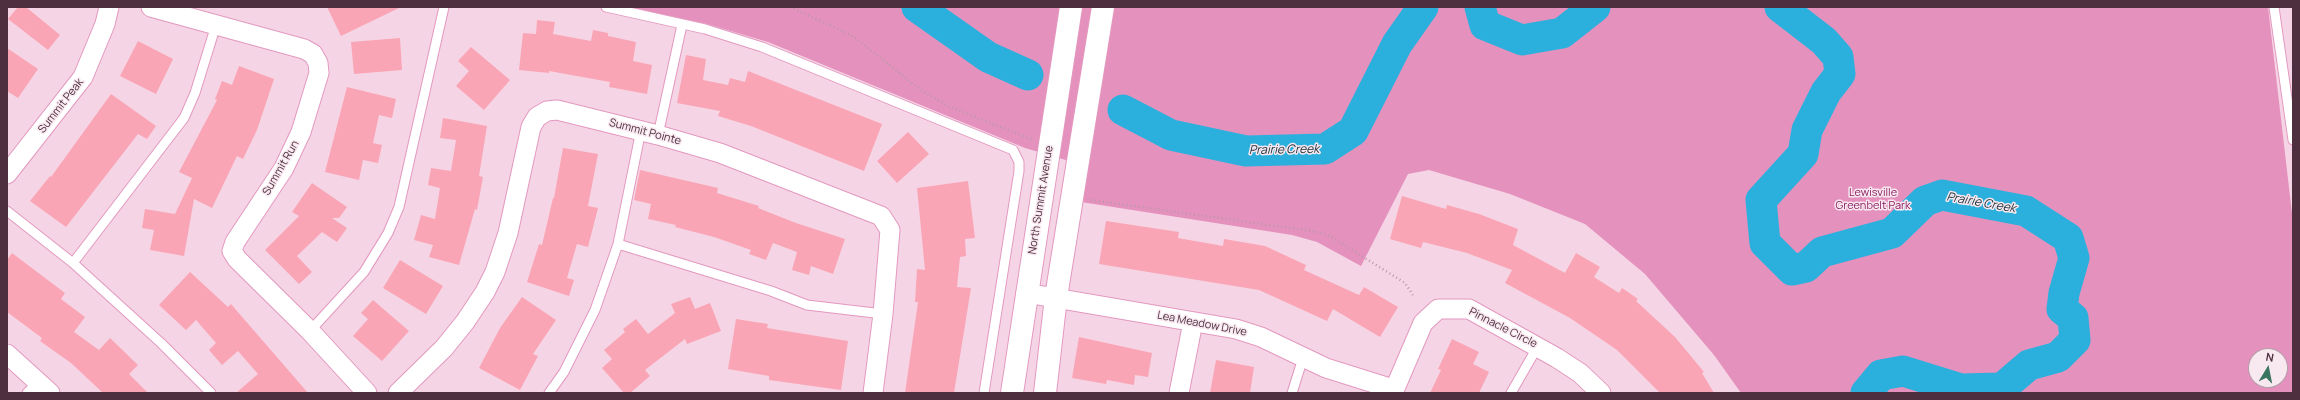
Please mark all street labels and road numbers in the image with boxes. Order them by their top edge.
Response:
street label: Summit Peak [36,76,86,136]
street label: Summit Pointe [608,116,682,148]
street label: Summit Run [260,138,302,198]
street label: North Summit Avenue [1026,145,1056,255]
street label: Pinnacle Circle [1467,305,1539,351]
street label: Lea Meadow Drive [1156,309,1248,339]

